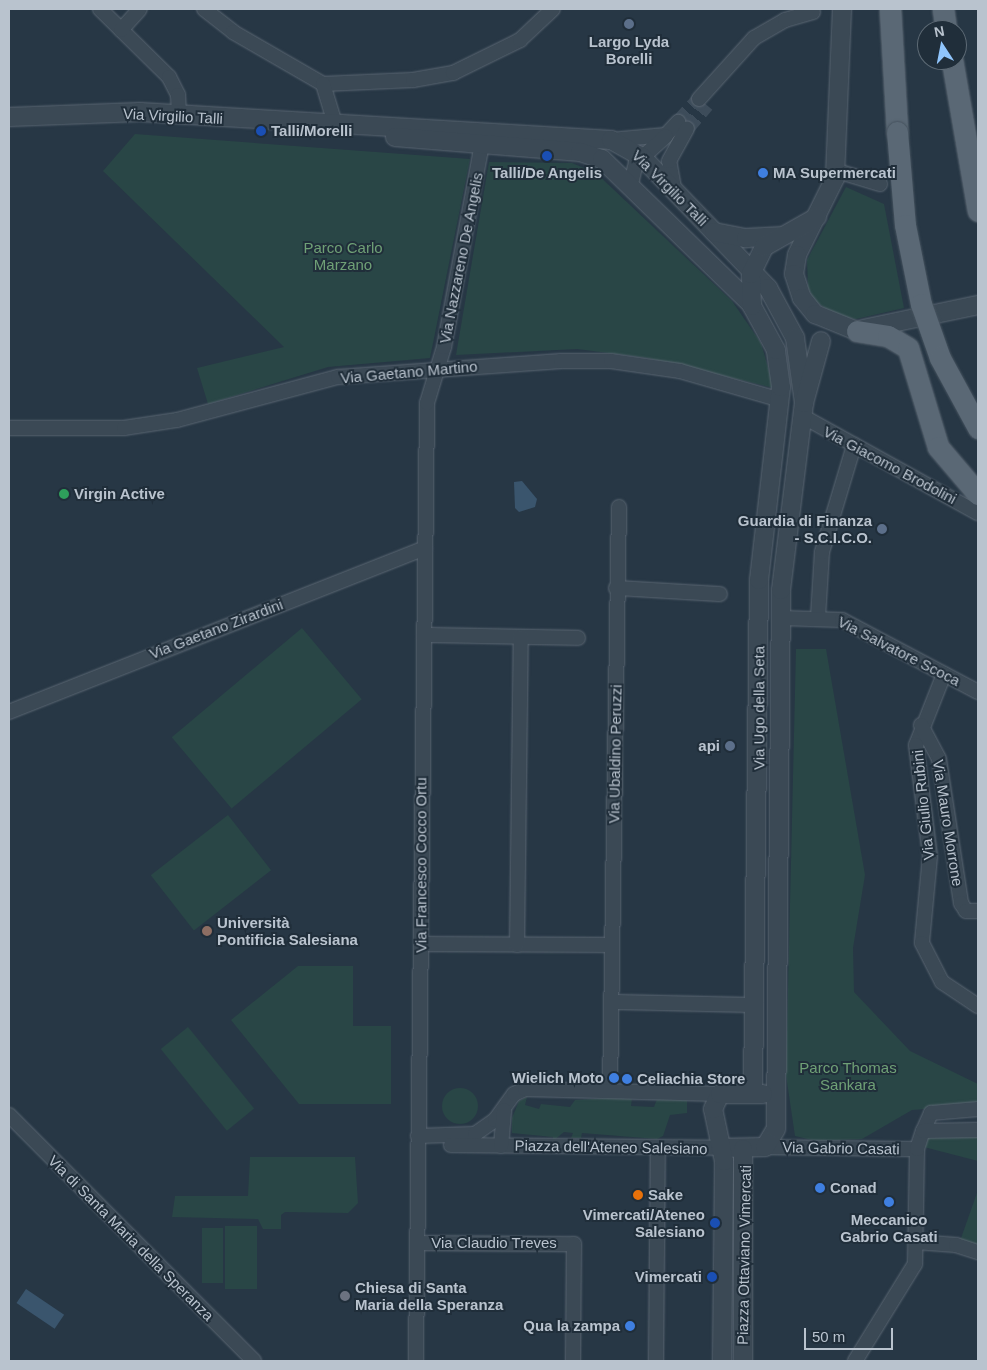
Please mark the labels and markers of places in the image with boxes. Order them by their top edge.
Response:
marker: Largo Lyda Borelli [623,18,635,30]
place label: Largo Lyda Borelli [589,32,669,67]
place label: Talli/Morelli [271,122,352,140]
marker: Talli/Morelli [255,125,267,137]
marker: Talli/De Angelis [541,150,553,162]
place label: Talli/De Angelis [492,164,602,182]
place label: MA Supermercati [773,164,896,182]
marker: MA Supermercati [757,167,769,179]
place label: Virgin Active [74,485,165,503]
marker: Virgin Active [58,488,70,500]
place label: Guardia di Finanza - S.C.I.C.O. [738,511,872,546]
marker: Guardia di Finanza - S.C.I.C.O. [876,523,888,535]
place label: api [698,737,720,755]
marker: api [724,740,736,752]
place label: Università Pontificia Salesiana [217,913,358,948]
marker: Università Pontificia Salesiana [201,925,213,937]
place label: Wielich Moto [512,1069,604,1087]
place label: Celiachia Store [637,1070,745,1088]
marker: Wielich Moto [608,1072,620,1084]
marker: Celiachia Store [621,1073,633,1085]
place label: Conad [830,1179,877,1197]
marker: Conad [814,1182,826,1194]
place label: Sake [648,1186,683,1204]
marker: Sake [632,1189,644,1201]
marker: Meccanico Gabrio Casati [883,1196,895,1208]
place label: Vimercati/Ateneo Salesiano [583,1205,705,1240]
place label: Meccanico Gabrio Casati [840,1210,938,1245]
marker: Vimercati/Ateneo Salesiano [709,1217,721,1229]
place label: Vimercati [635,1268,702,1286]
marker: Vimercati [706,1271,718,1283]
place label: Chiesa di Santa Maria della Speranza [355,1278,503,1313]
marker: Chiesa di Santa Maria della Speranza [339,1290,351,1302]
place label: Qua la zampa [523,1317,620,1335]
marker: Qua la zampa [624,1320,636,1332]

